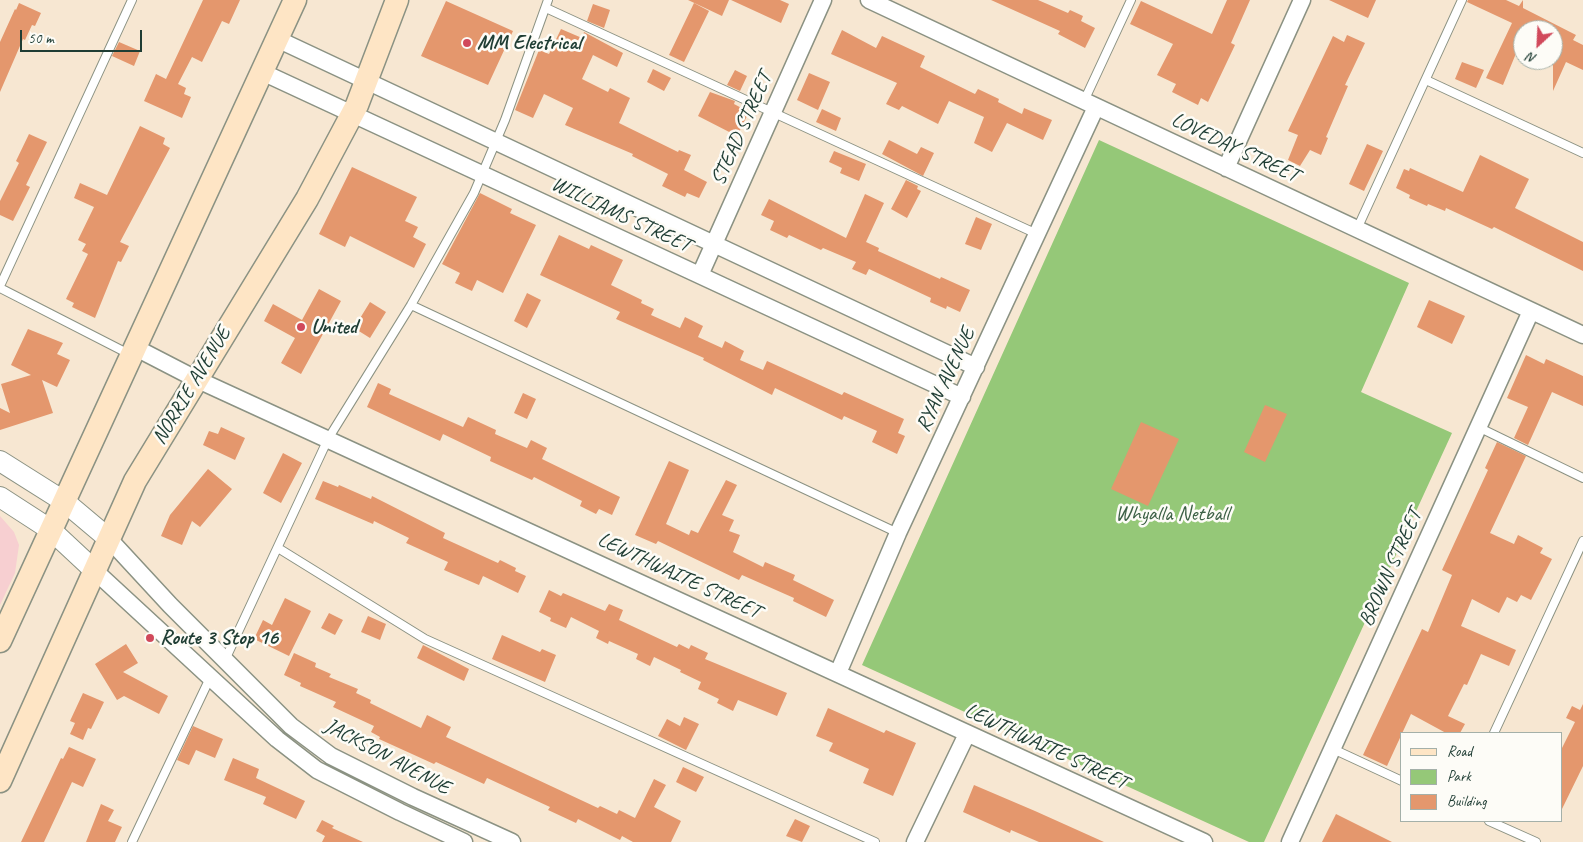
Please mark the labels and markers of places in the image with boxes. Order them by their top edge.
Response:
place label: MM Electrical [477,30,581,56]
marker: MM Electrical [461,37,473,49]
place label: United [311,314,357,340]
marker: United [295,321,307,333]
place label: Route 3 Stop 16 [160,625,278,651]
marker: Route 3 Stop 16 [144,632,156,644]

